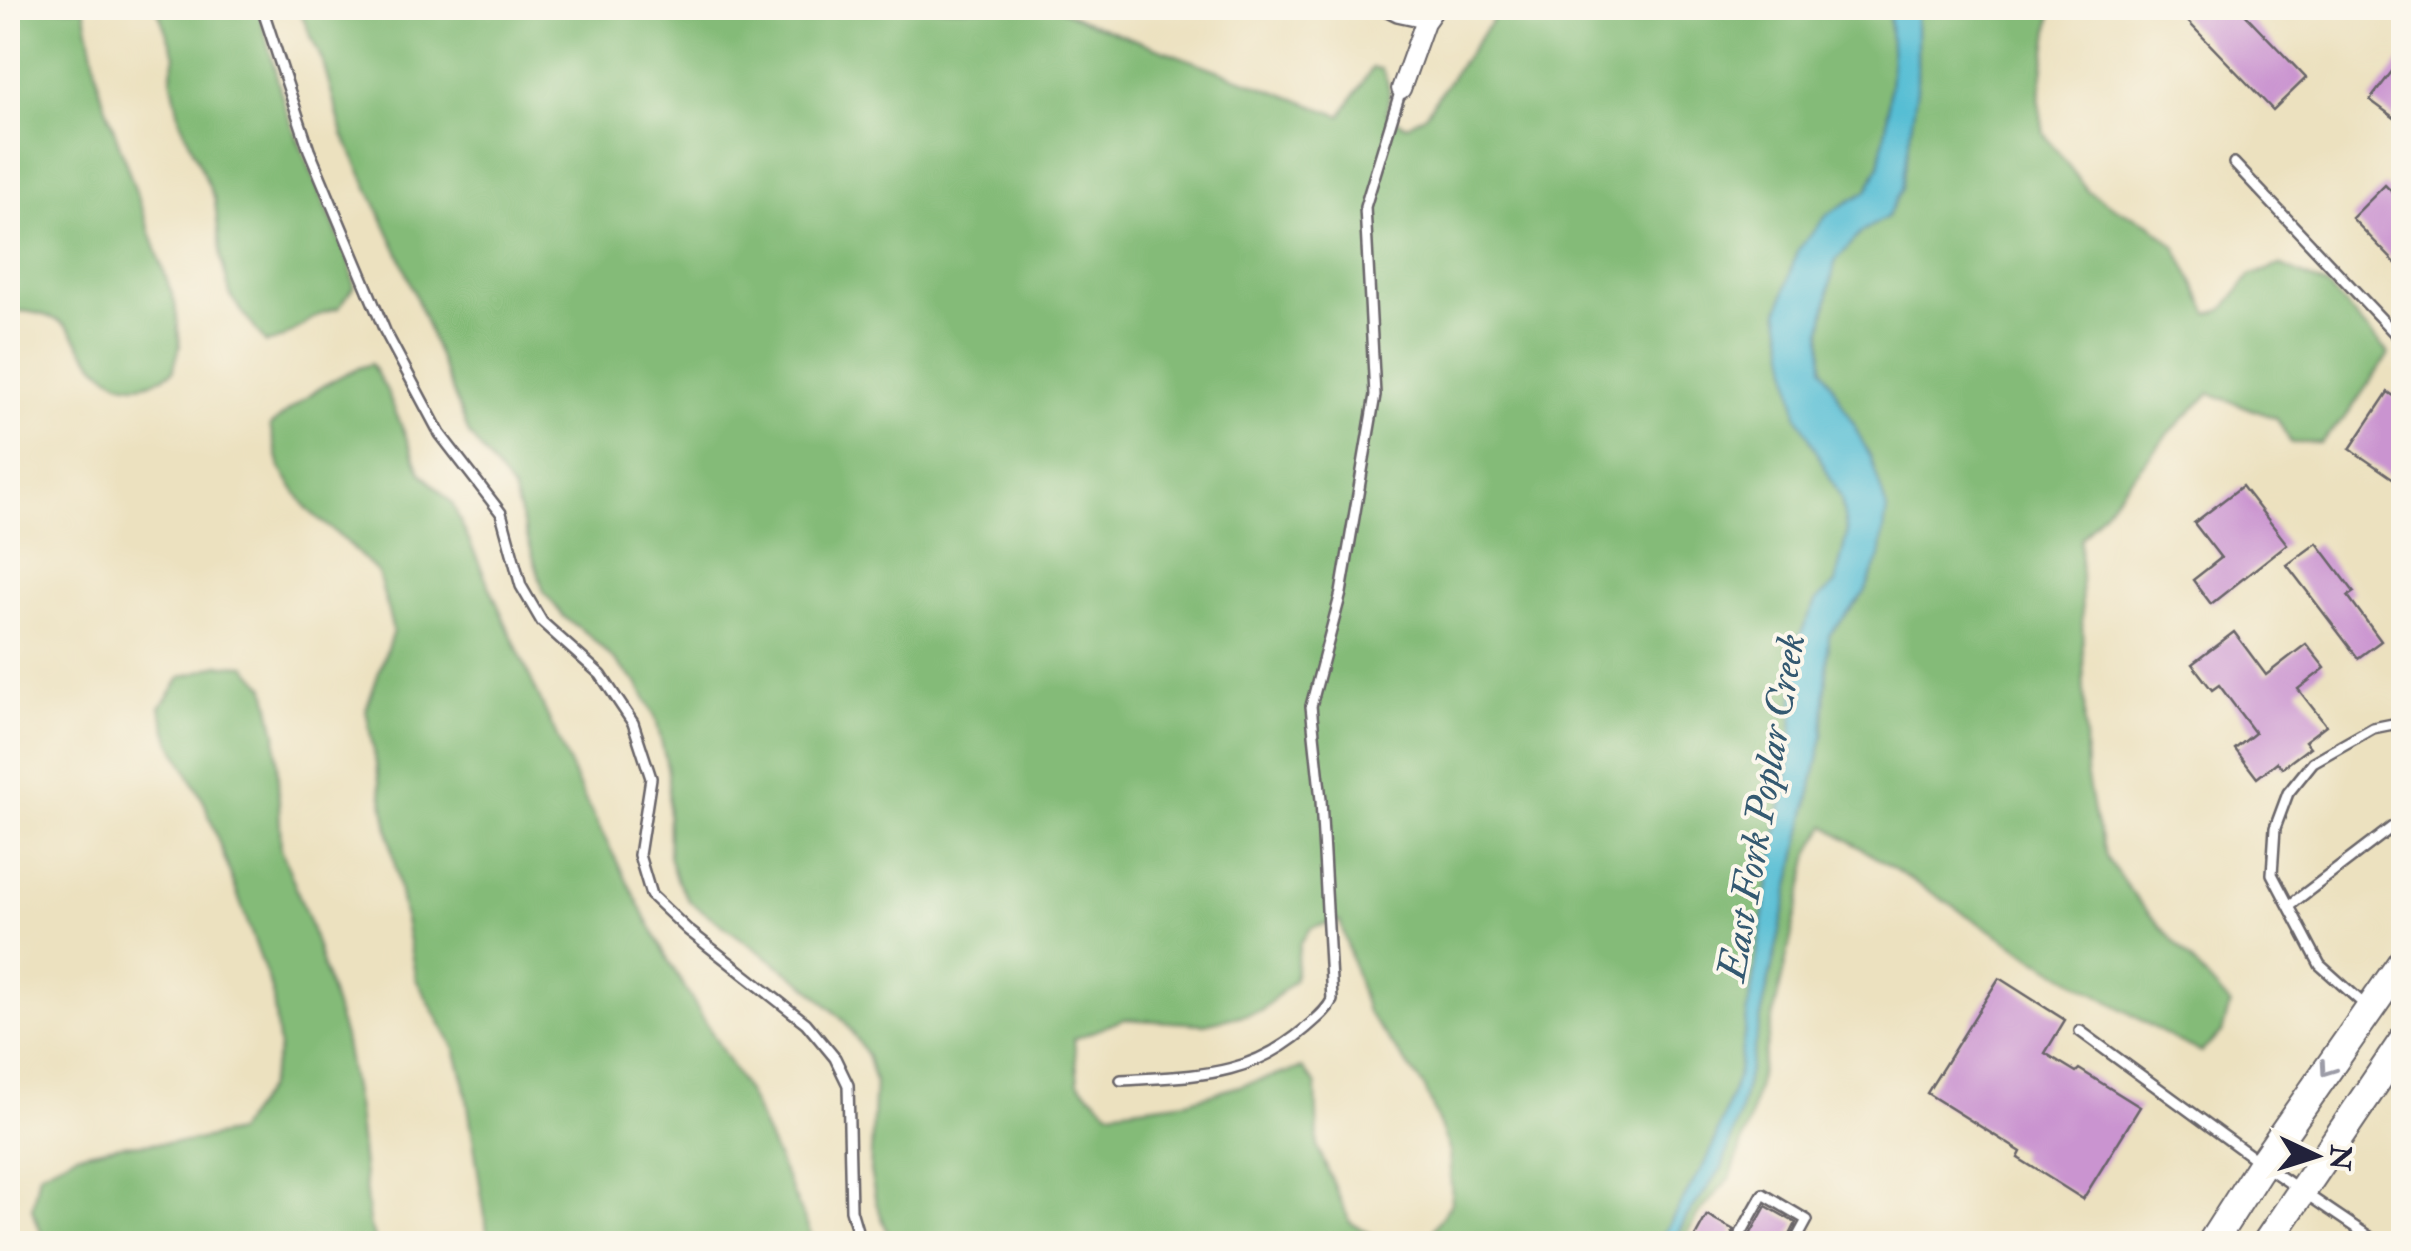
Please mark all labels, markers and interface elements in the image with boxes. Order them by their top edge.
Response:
water label: East Fork Poplar Creek [1706,629,1818,988]
one-way arrow [2321,1058,2340,1076]
north arrow [2266,1106,2366,1206]
text: N [2321,1143,2358,1172]

